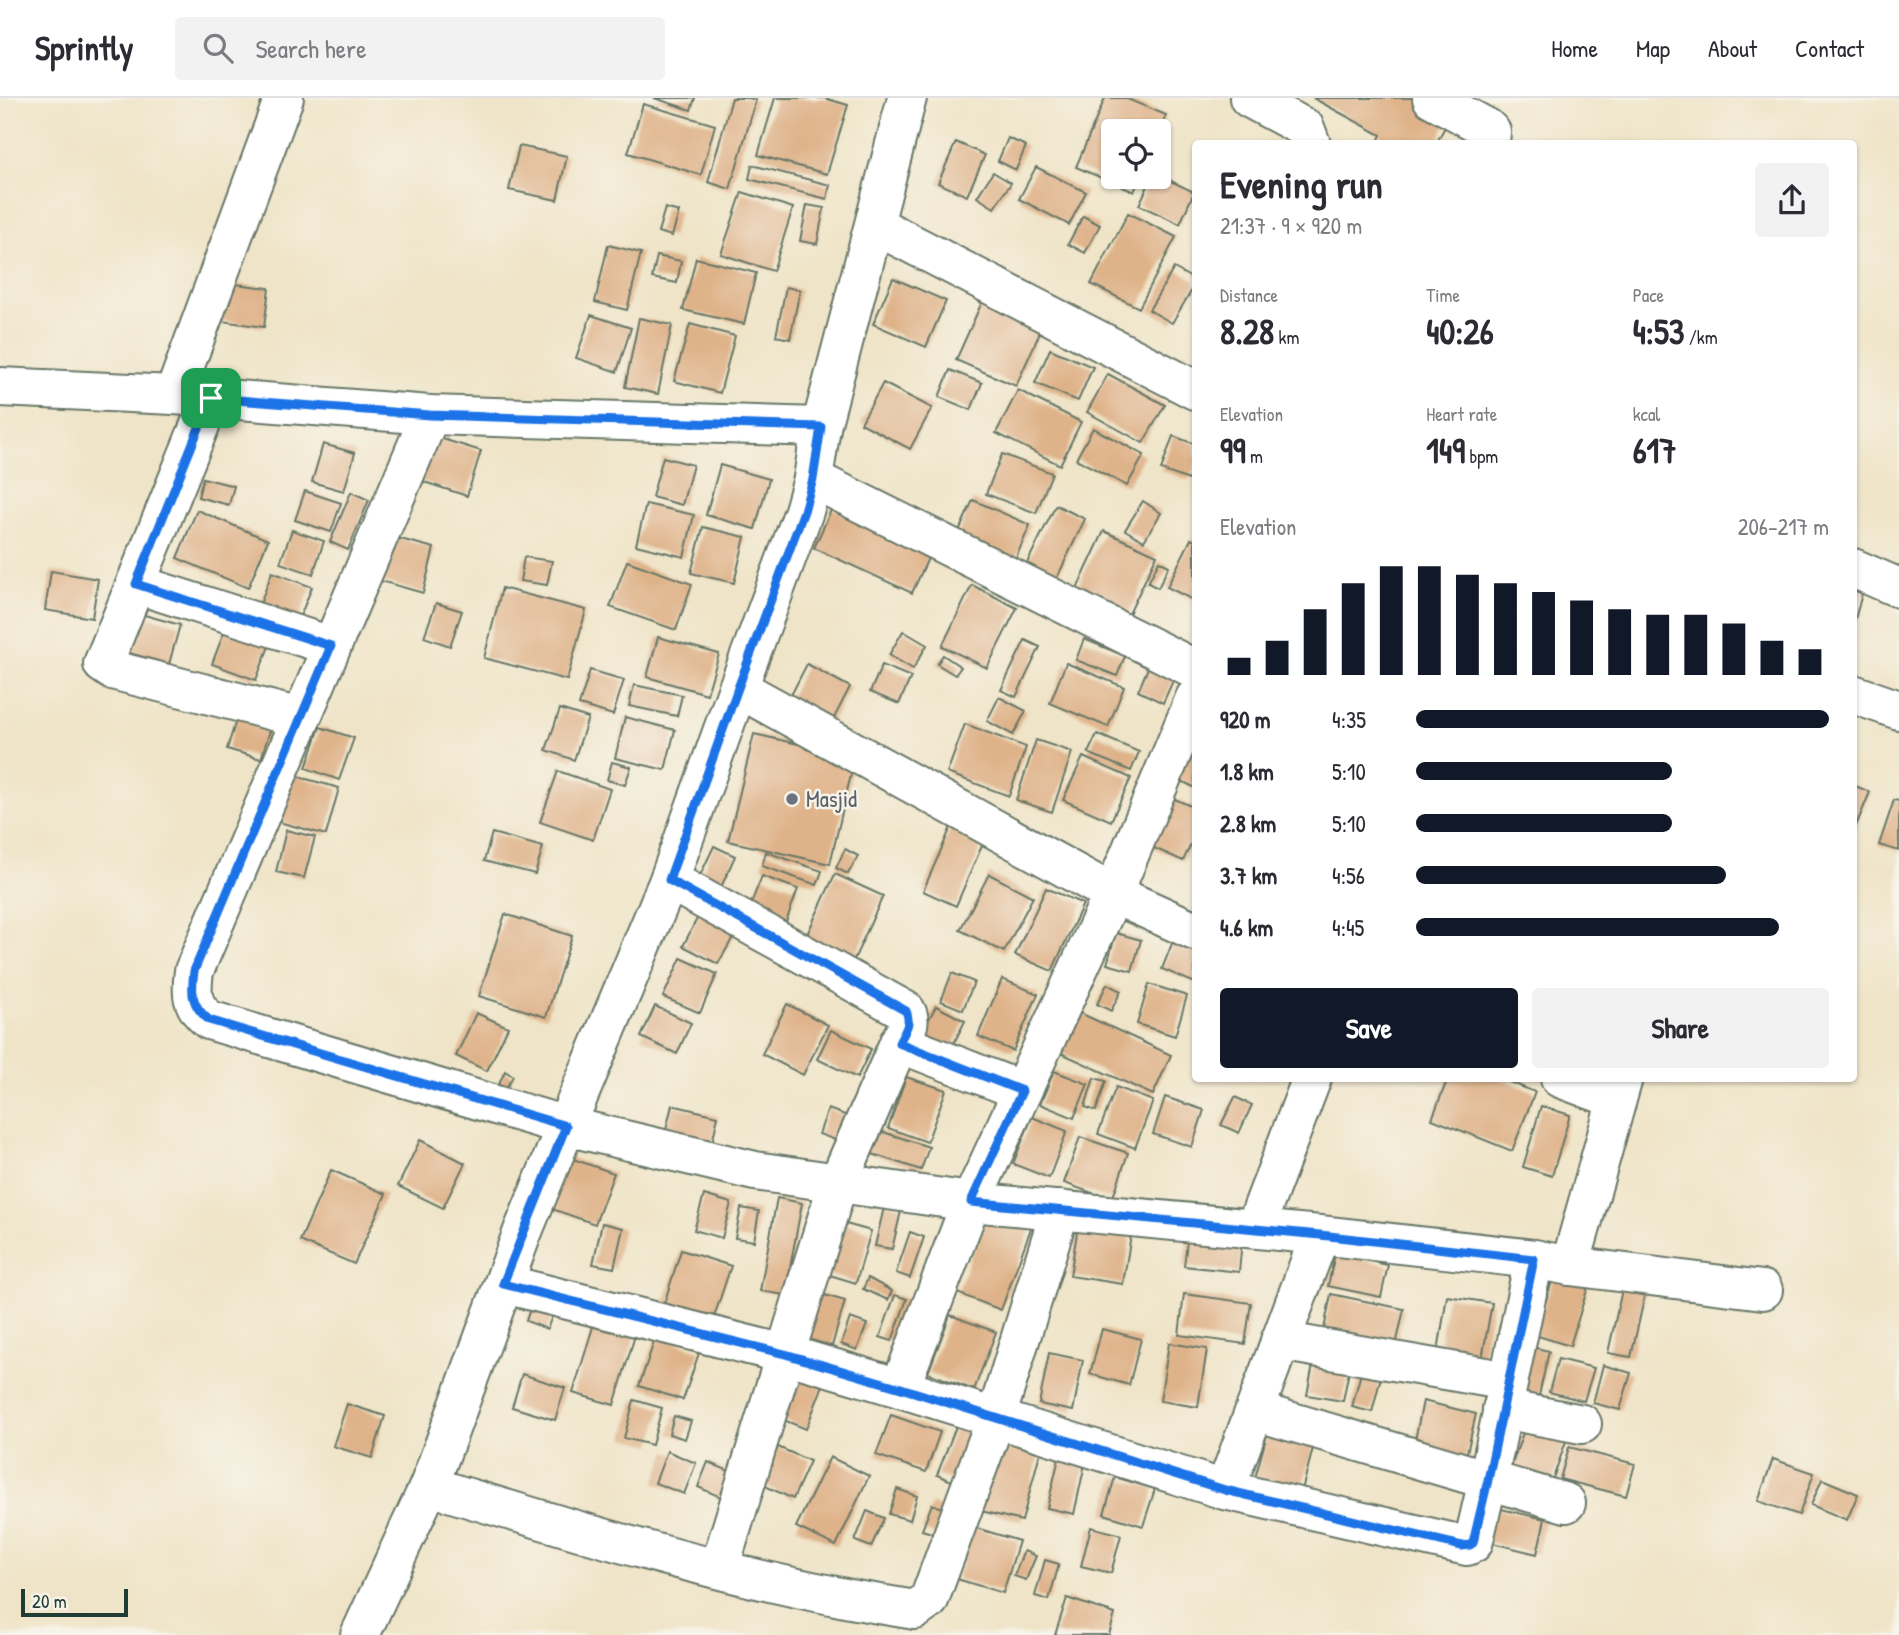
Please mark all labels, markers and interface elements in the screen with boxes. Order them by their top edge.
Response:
search box [175,17,665,80]
text: Sprintly [35,26,133,70]
icon: search [199,29,237,67]
text: Search here [255,31,366,66]
text: Home [1551,32,1598,64]
text: Map [1636,32,1670,64]
text: About [1708,32,1757,64]
text: Contact [1795,32,1864,64]
map controls [1101,119,1171,189]
button: locate [1101,119,1171,189]
text: Evening run [1220,158,1383,210]
button: share [1755,163,1829,237]
text: 21:37 · 9 × 920 m [1220,210,1362,241]
text: Distance [1220,282,1278,308]
text: Time [1426,282,1460,308]
text: Pace [1633,282,1664,308]
text: 8.28 [1220,308,1274,355]
text: 40:26 [1426,308,1494,355]
text: 4:53 [1633,308,1684,355]
text: km [1274,324,1299,350]
text: /km [1684,324,1718,350]
pin [181,368,241,428]
icon: arrive [192,379,230,417]
text: Elevation [1220,401,1283,427]
text: Heart rate [1426,401,1497,427]
text: kcal [1633,401,1660,427]
text: 99 [1220,427,1246,474]
text: 149 [1426,427,1465,474]
text: 617 [1633,427,1677,474]
text: m [1246,443,1263,469]
text: bpm [1465,443,1498,469]
text: Elevation [1220,511,1296,542]
text: 206–217 m [1738,511,1829,542]
text: 920 m [1220,704,1270,735]
text: 4:35 [1332,704,1366,735]
text: 1.8 km [1220,756,1274,787]
text: 5:10 [1332,756,1366,787]
place label: Masjid [806,783,857,814]
marker: Masjid [784,791,800,807]
text: 2.8 km [1220,808,1276,839]
text: 5:10 [1332,808,1366,839]
text: 3.7 km [1220,860,1277,891]
text: 4:56 [1332,860,1365,891]
text: 4.6 km [1220,912,1273,943]
text: 4:45 [1332,912,1364,943]
button: Save [1220,988,1518,1068]
button: Share [1532,988,1829,1068]
scale bar [21,1586,128,1618]
text: 20 m [32,1588,67,1614]

